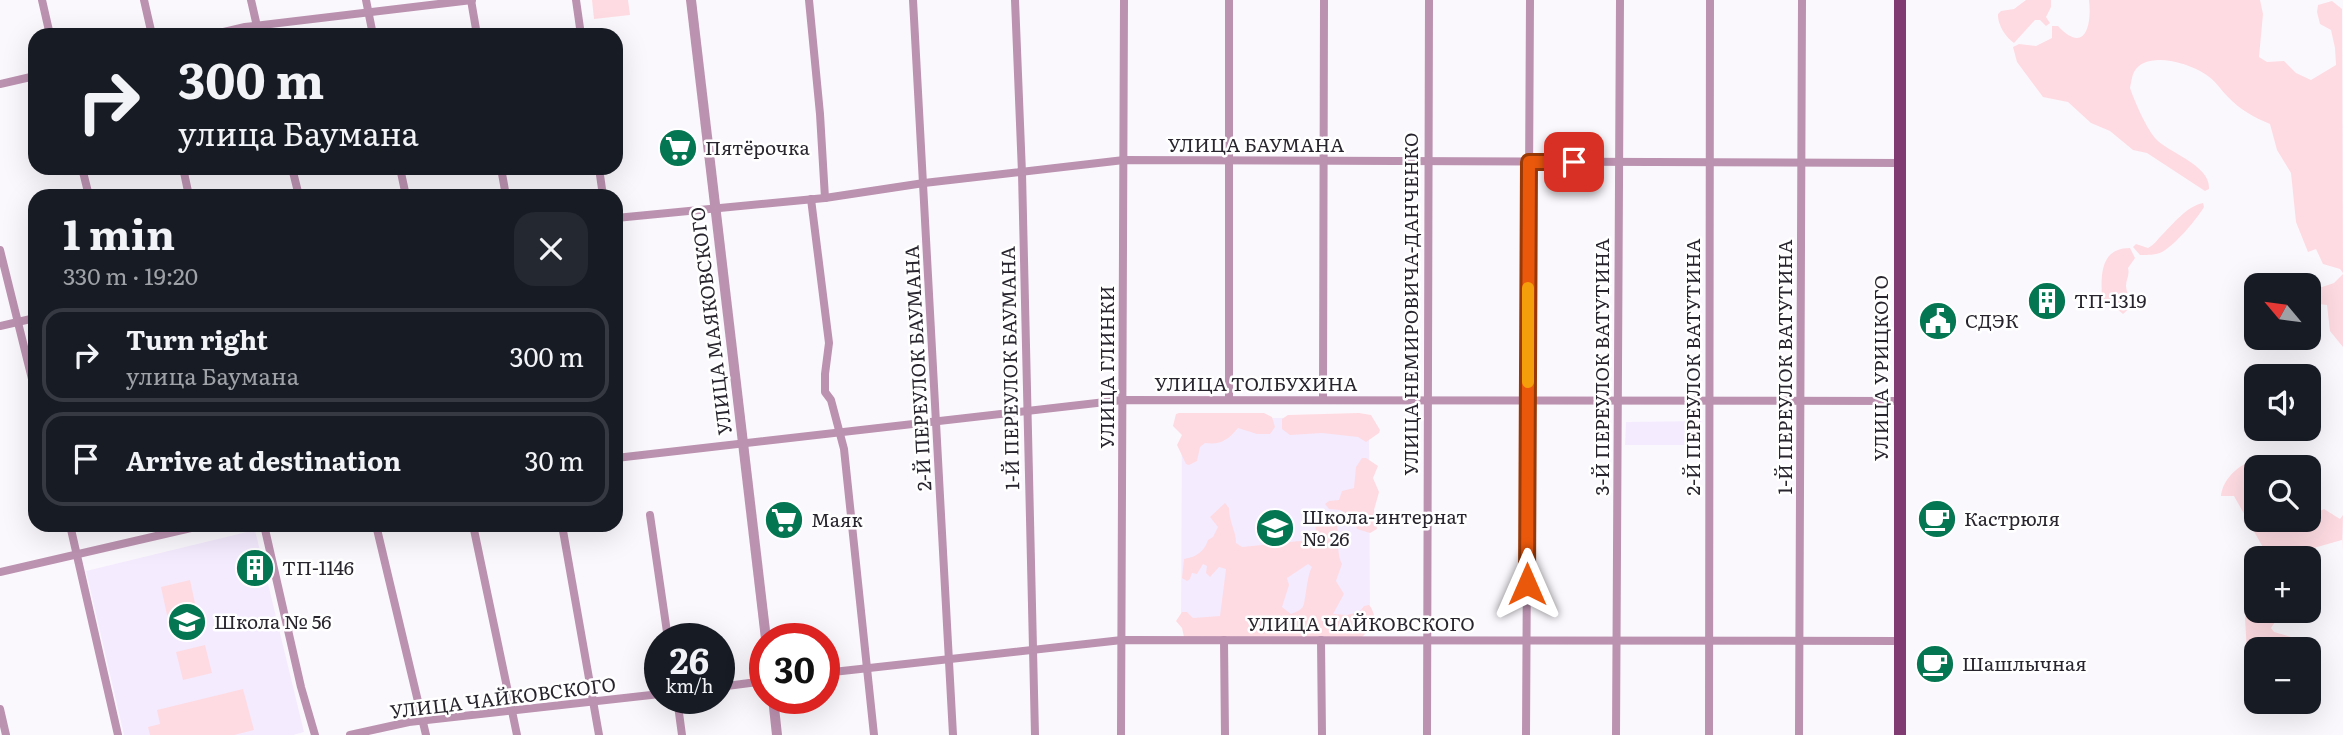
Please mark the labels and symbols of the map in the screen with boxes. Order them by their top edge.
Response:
supermarket icon: Пятёрочка [657,127,699,169]
street label: УЛИЦА БАУМАНА [1168,130,1344,158]
pin [1544,132,1604,192]
place label: Пятёрочка [705,133,810,161]
street label: УЛИЦА НЕМИРОВИЧА-ДАНЧЕНКО [1396,133,1424,475]
street label: УЛИЦА МАЯКОВСКОГО [682,205,738,437]
street label: 3-Й ПЕРЕУЛОК ВАТУТИНА [1587,238,1615,496]
street label: 2-Й ПЕРЕУЛОК ВАТУТИНА [1678,239,1706,495]
street label: 1-Й ПЕРЕУЛОК ВАТУТИНА [1770,239,1798,495]
street label: 2-Й ПЕРЕУЛОК БАУМАНА [897,245,937,492]
street label: 1-Й ПЕРЕУЛОК БАУМАНА [993,246,1025,490]
north arrow [2244,273,2320,350]
street label: УЛИЦА УРИЦКОГО [1866,275,1894,461]
building icon: ТП-1319 [2026,280,2068,322]
street label: УЛИЦА ГЛИНКИ [1092,286,1120,448]
place label: ТП-1319 [2074,286,2146,314]
public building icon: СДЭК [1917,300,1959,342]
place label: СДЭК [1965,306,2019,334]
street label: УЛИЦА ТОЛБУХИНА [1155,369,1357,397]
cafe icon: Кастрюля [1916,498,1958,540]
supermarket icon: Маяк [763,499,805,541]
place label: Школа-интернат № 26 [1302,502,1467,552]
place label: Кастрюля [1964,504,2060,532]
place label: Маяк [811,505,864,533]
school or university icon: Школа-интернат № 26 [1254,507,1296,549]
building icon: ТП-1146 [234,547,276,589]
position arrow [1490,547,1564,621]
place label: ТП-1146 [282,553,354,581]
school or university icon: Школа № 56 [166,601,208,643]
place label: Школа № 56 [214,607,332,635]
street label: УЛИЦА ЧАЙКОВСКОГО [1247,609,1475,637]
speed limit sign: 30 [749,623,840,714]
cafe icon: Шашлычная [1914,643,1956,685]
place label: Шашлычная [1962,649,2087,677]
street label: УЛИЦА ЧАЙКОВСКОГО [388,669,617,725]

